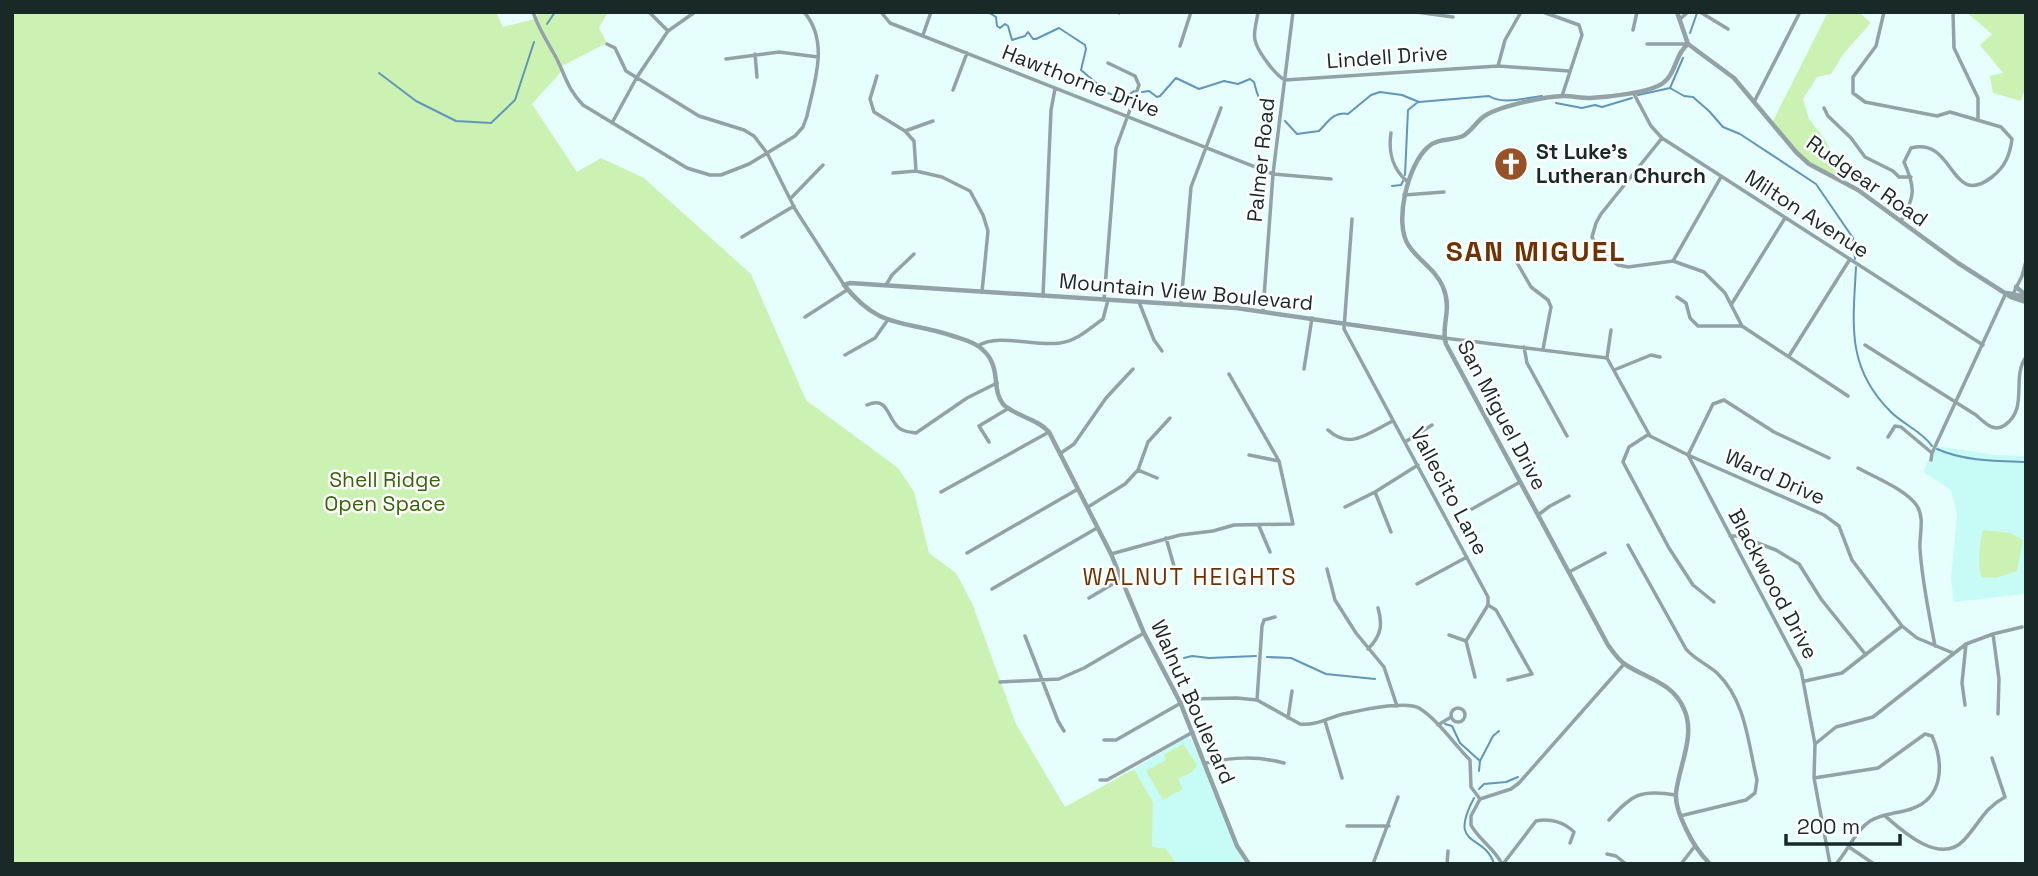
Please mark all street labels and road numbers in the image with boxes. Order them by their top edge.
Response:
street label: Hawthorne Drive [998,38,1164,123]
street label: Lindell Drive [1325,39,1448,74]
street label: Palmer Road [1241,96,1280,223]
street label: Rudgear Road [1801,129,1933,233]
street label: Milton Avenue [1740,163,1875,264]
street label: Mountain View Boulevard [1058,267,1314,316]
street label: San Miguel Drive [1452,335,1553,494]
street label: Vallecito Lane [1404,422,1495,559]
street label: Ward Drive [1721,442,1830,511]
street label: Blackwood Drive [1722,504,1824,664]
street label: Walnut Boulevard [1145,615,1242,788]

